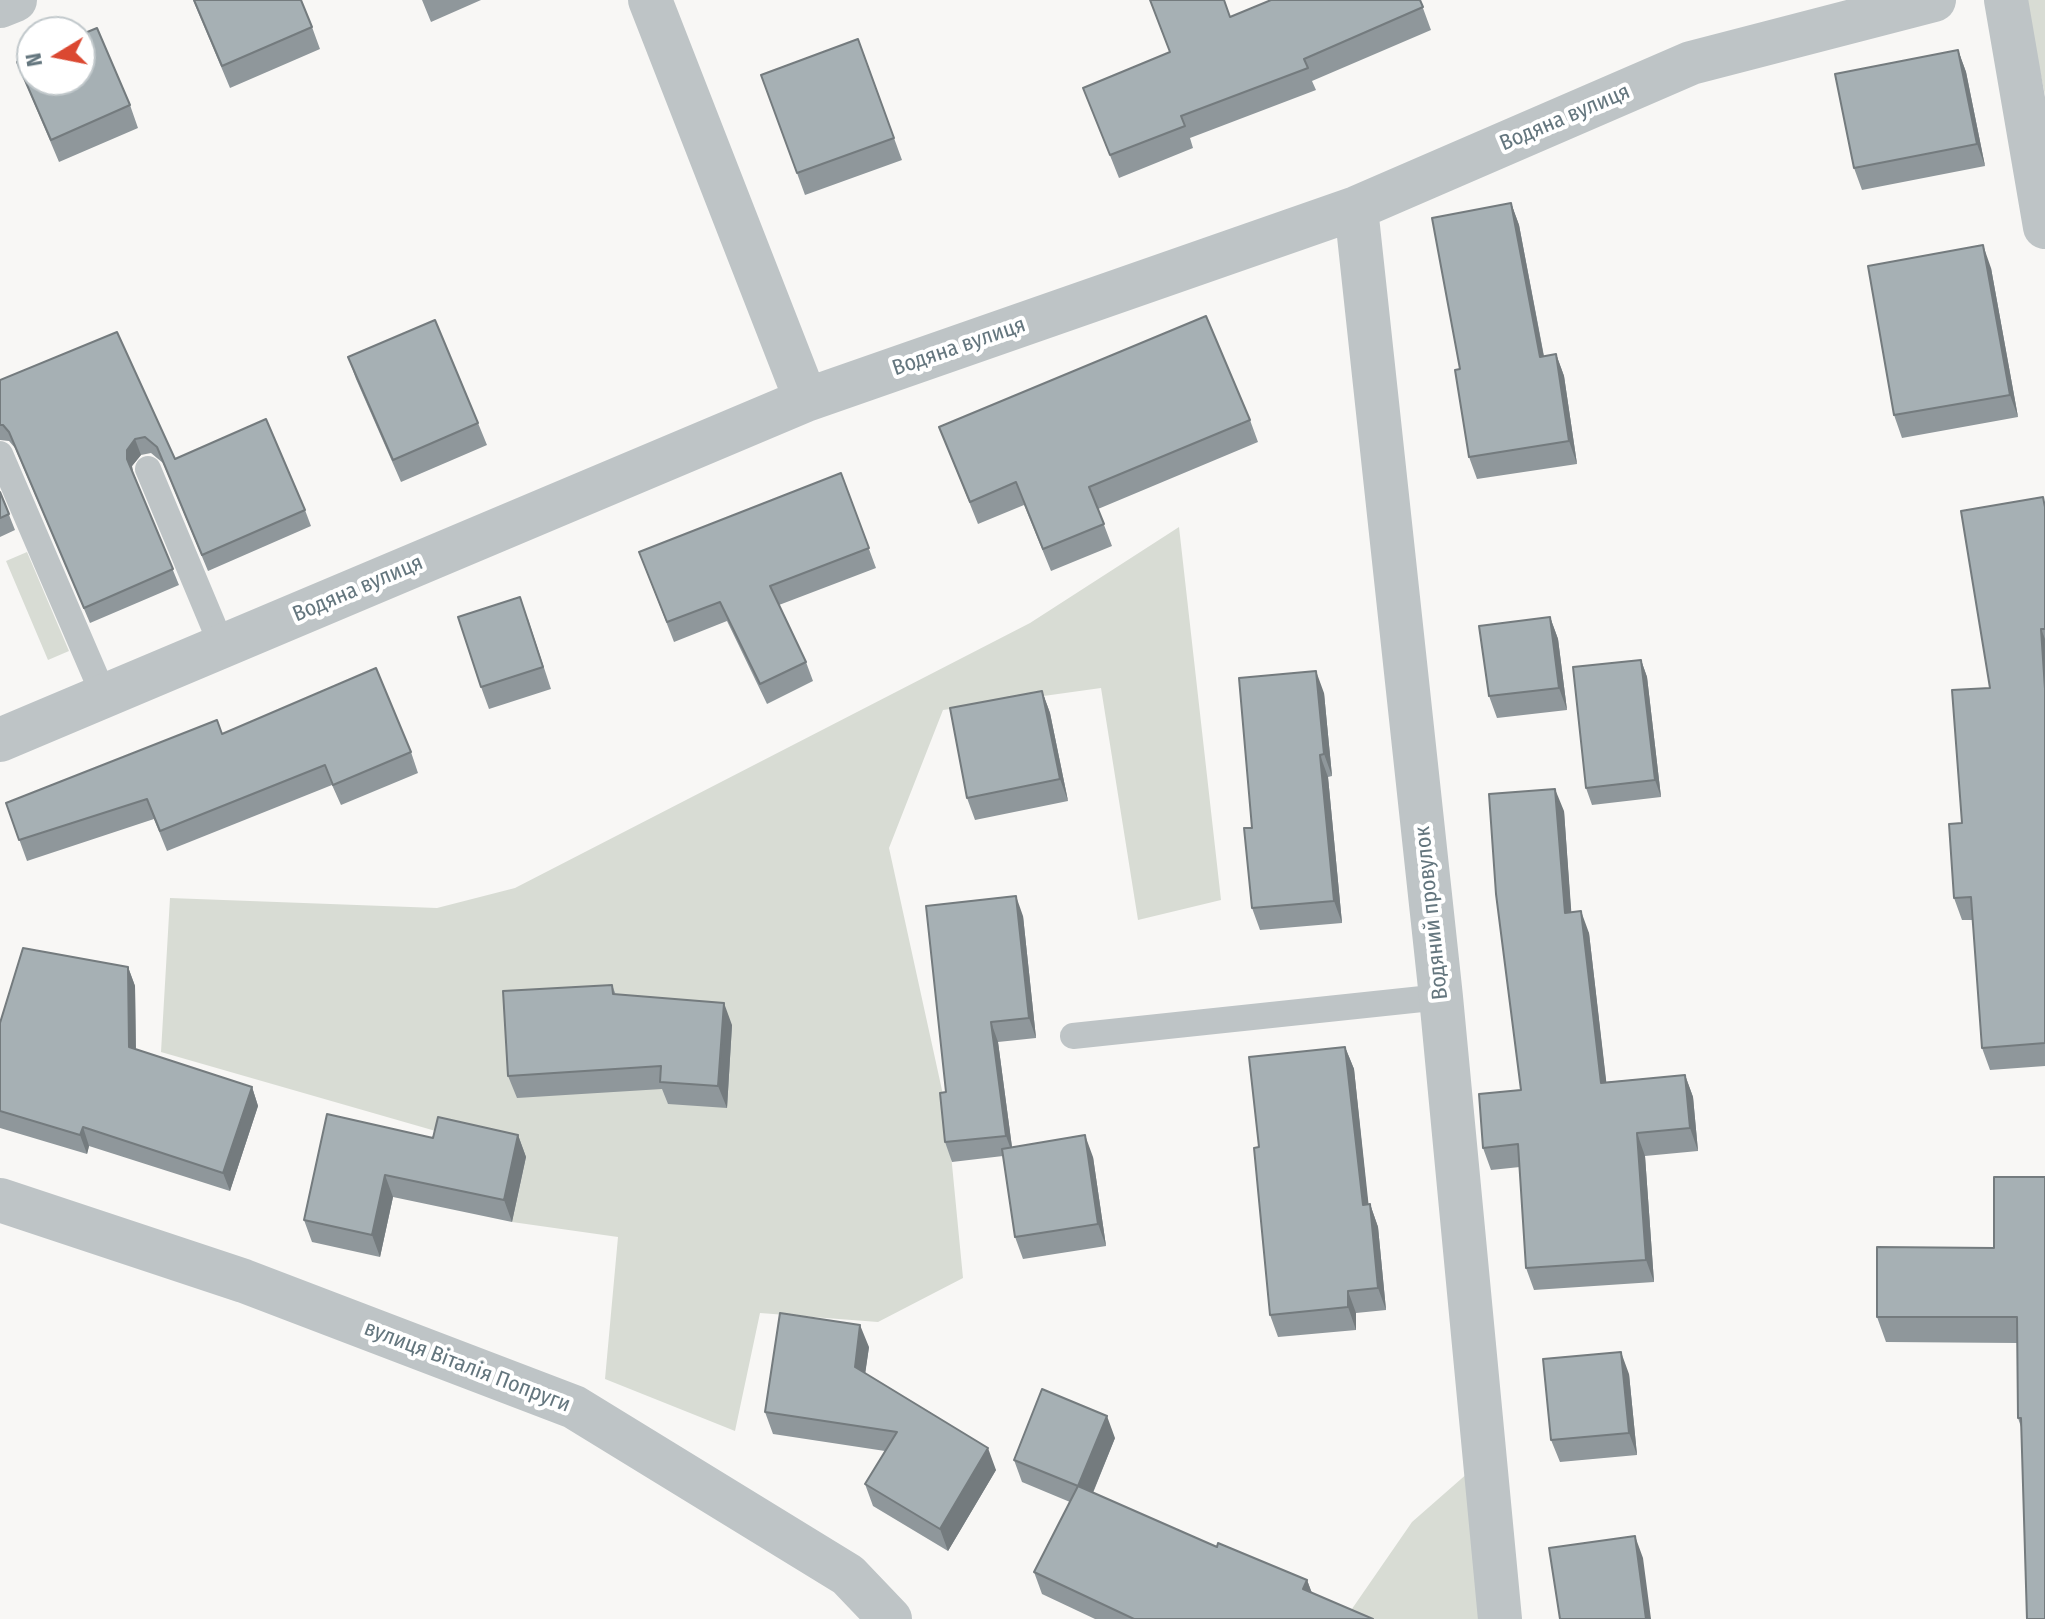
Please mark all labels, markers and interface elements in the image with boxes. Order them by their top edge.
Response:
north arrow [16,16,96,96]
text: N [19,51,48,69]
street label: Водяна вулиця [1496,79,1634,157]
street label: Водяна вулиця [889,312,1029,382]
street label: Водяна вулиця [289,550,427,628]
street label: Водяний провулок [1410,825,1454,1001]
street label: вулиця Віталія Попруги [360,1315,574,1419]

